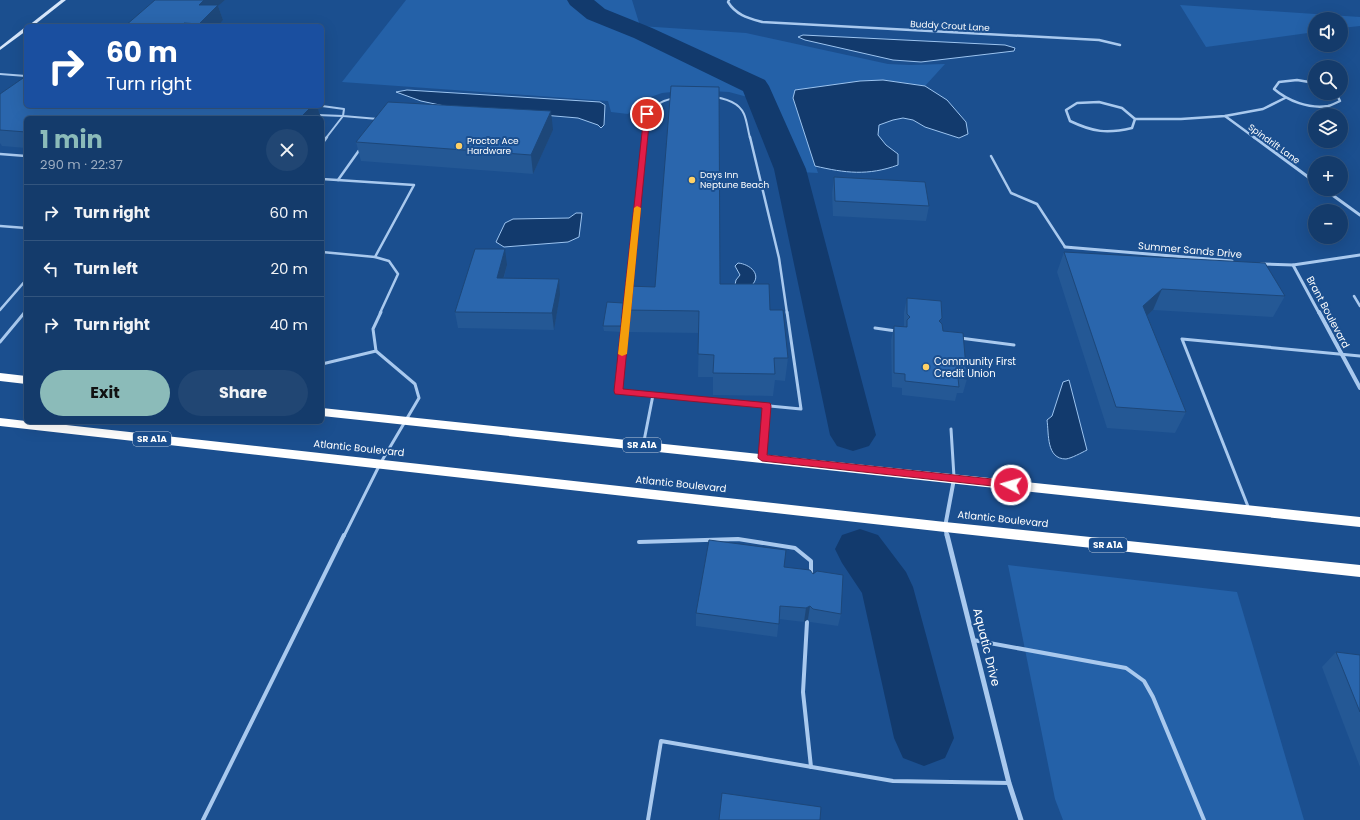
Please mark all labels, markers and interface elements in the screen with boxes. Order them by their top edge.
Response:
map controls [1308,12,1348,244]
button: sound [1308,12,1348,52]
street label: Buddy Crout Lane [910,18,991,34]
text: 60 m [106,33,178,72]
icon: right [40,40,92,92]
button: search [1308,60,1348,100]
text: Turn right [106,71,192,96]
pin [630,97,664,131]
icon: arrive [636,103,658,125]
button: layers [1308,108,1348,148]
street label: Spindrift Lane [1246,121,1303,167]
text: 1 min [40,123,103,156]
button: close [266,129,308,171]
place label: Proctor Ace Hardware [467,135,519,157]
marker: Proctor Ace Hardware [454,141,464,151]
text: 290 m · 22:37 [40,155,123,174]
button: + [1308,156,1348,196]
place label: Days Inn Neptune Beach [700,169,769,191]
marker: Days Inn Neptune Beach [687,175,697,185]
icon: right [40,202,62,224]
text: Turn right [74,202,150,223]
text: 60 m [270,202,308,223]
button: − [1308,204,1348,244]
street label: Summer Sands Drive [1137,238,1243,262]
icon: left [40,258,62,280]
text: Turn left [74,258,138,279]
text: 20 m [270,258,308,279]
street label: Brant Boulevard [1303,273,1353,351]
icon: right [40,314,62,336]
text: Turn right [74,314,150,335]
text: 40 m [270,314,308,335]
place label: Community First Credit Union [934,354,1016,381]
marker: Community First Credit Union [921,362,931,372]
button: Exit [40,370,170,416]
button: Share [178,370,308,416]
road number: SR A1A [133,432,171,446]
street label: Atlantic Boulevard [313,436,405,460]
road number: SR A1A [623,438,661,452]
position arrow [990,464,1032,506]
street label: Atlantic Boulevard [635,472,727,496]
street label: Atlantic Boulevard [957,507,1049,531]
road number: SR A1A [1089,538,1127,552]
street label: Aquatic Drive [969,606,1005,688]

